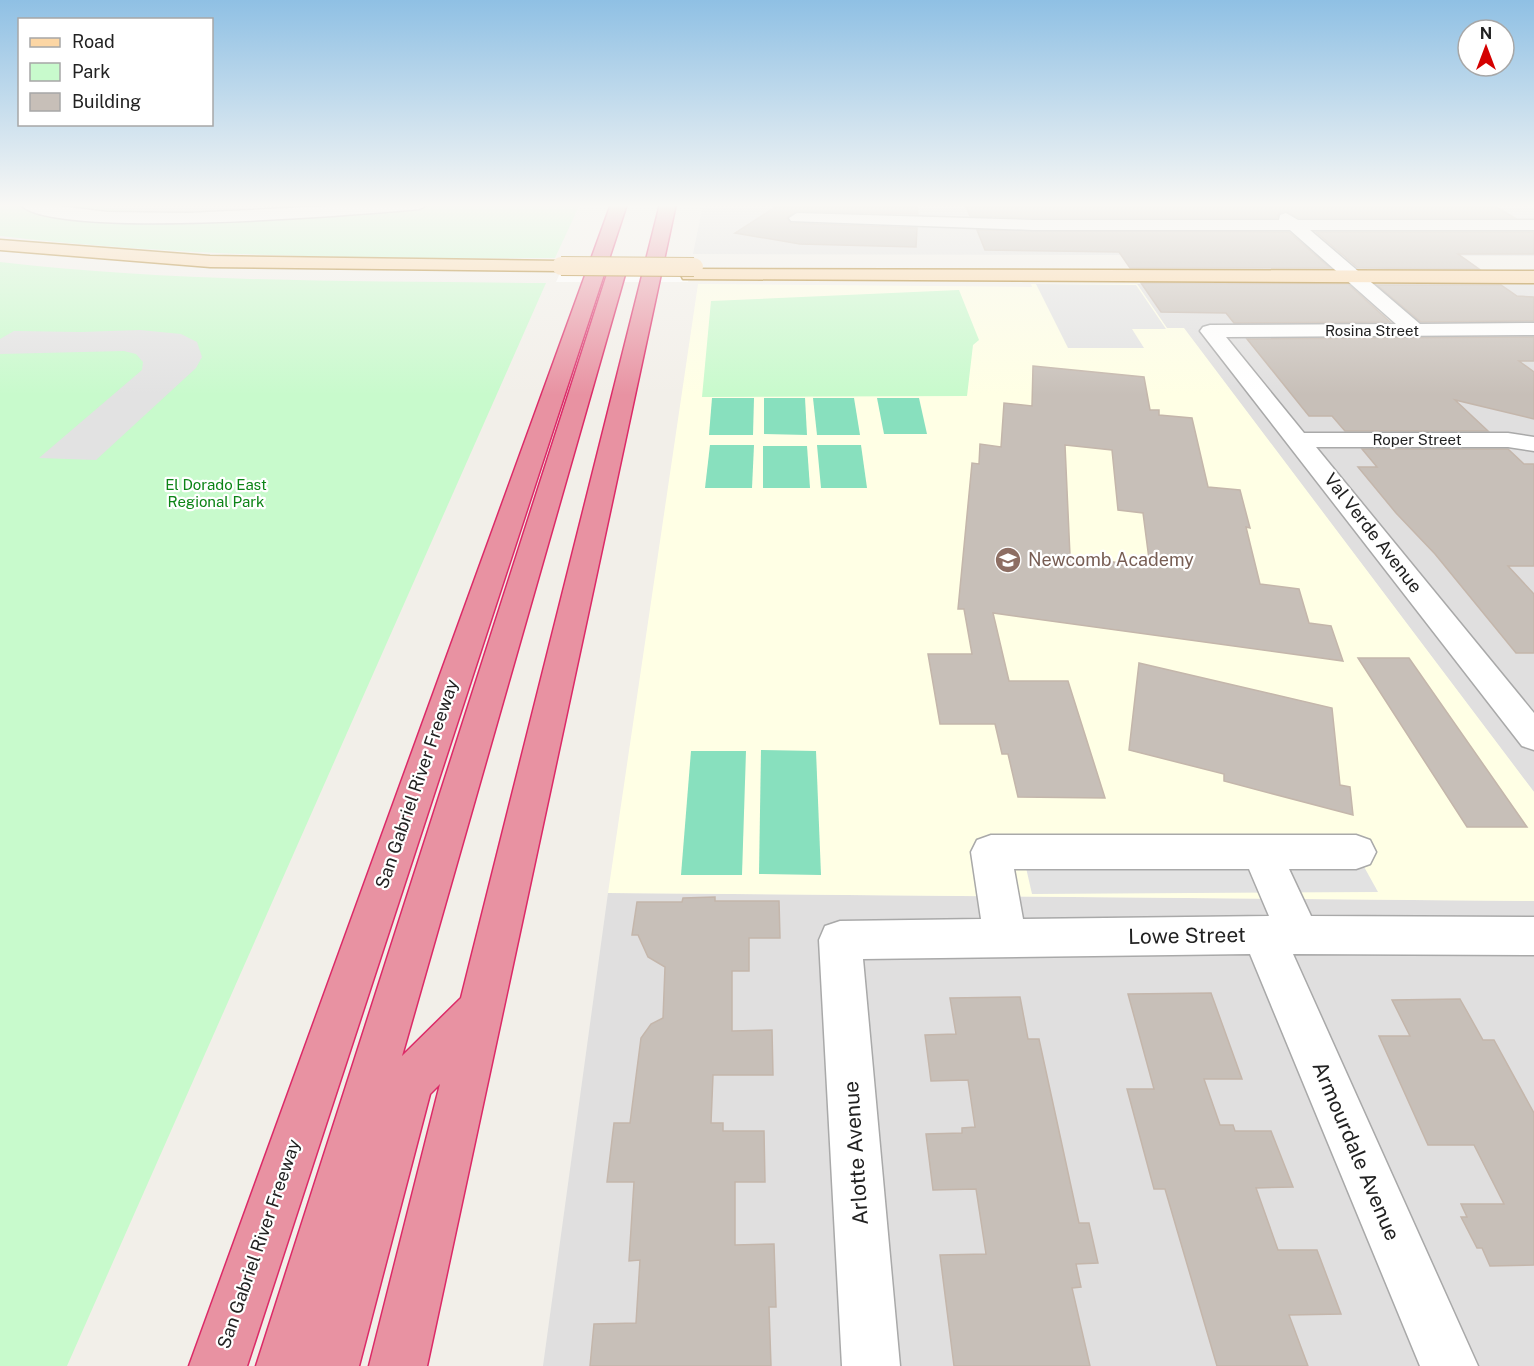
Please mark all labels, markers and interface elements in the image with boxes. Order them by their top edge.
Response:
legend [18,18,213,126]
north arrow [1456,18,1516,78]
text: N [1480,24,1492,43]
text: Road [72,31,115,52]
text: Park [72,61,110,82]
text: Building [72,91,141,112]
street label: Rosina Street [1325,322,1419,339]
street label: Roper Street [1372,431,1462,448]
street label: Val Verde Avenue [1320,469,1427,597]
park label: El Dorado East Regional Park [165,476,267,510]
school or university icon: Newcomb Academy [993,545,1023,575]
place label: Newcomb Academy [1028,549,1194,570]
street label: San Gabriel River Freeway [371,676,462,891]
street label: Lowe Street [1128,922,1246,949]
street label: Armourdale Avenue [1307,1057,1406,1244]
street label: Arlotte Avenue [838,1080,873,1226]
street label: San Gabriel River Freeway [213,1136,304,1351]

